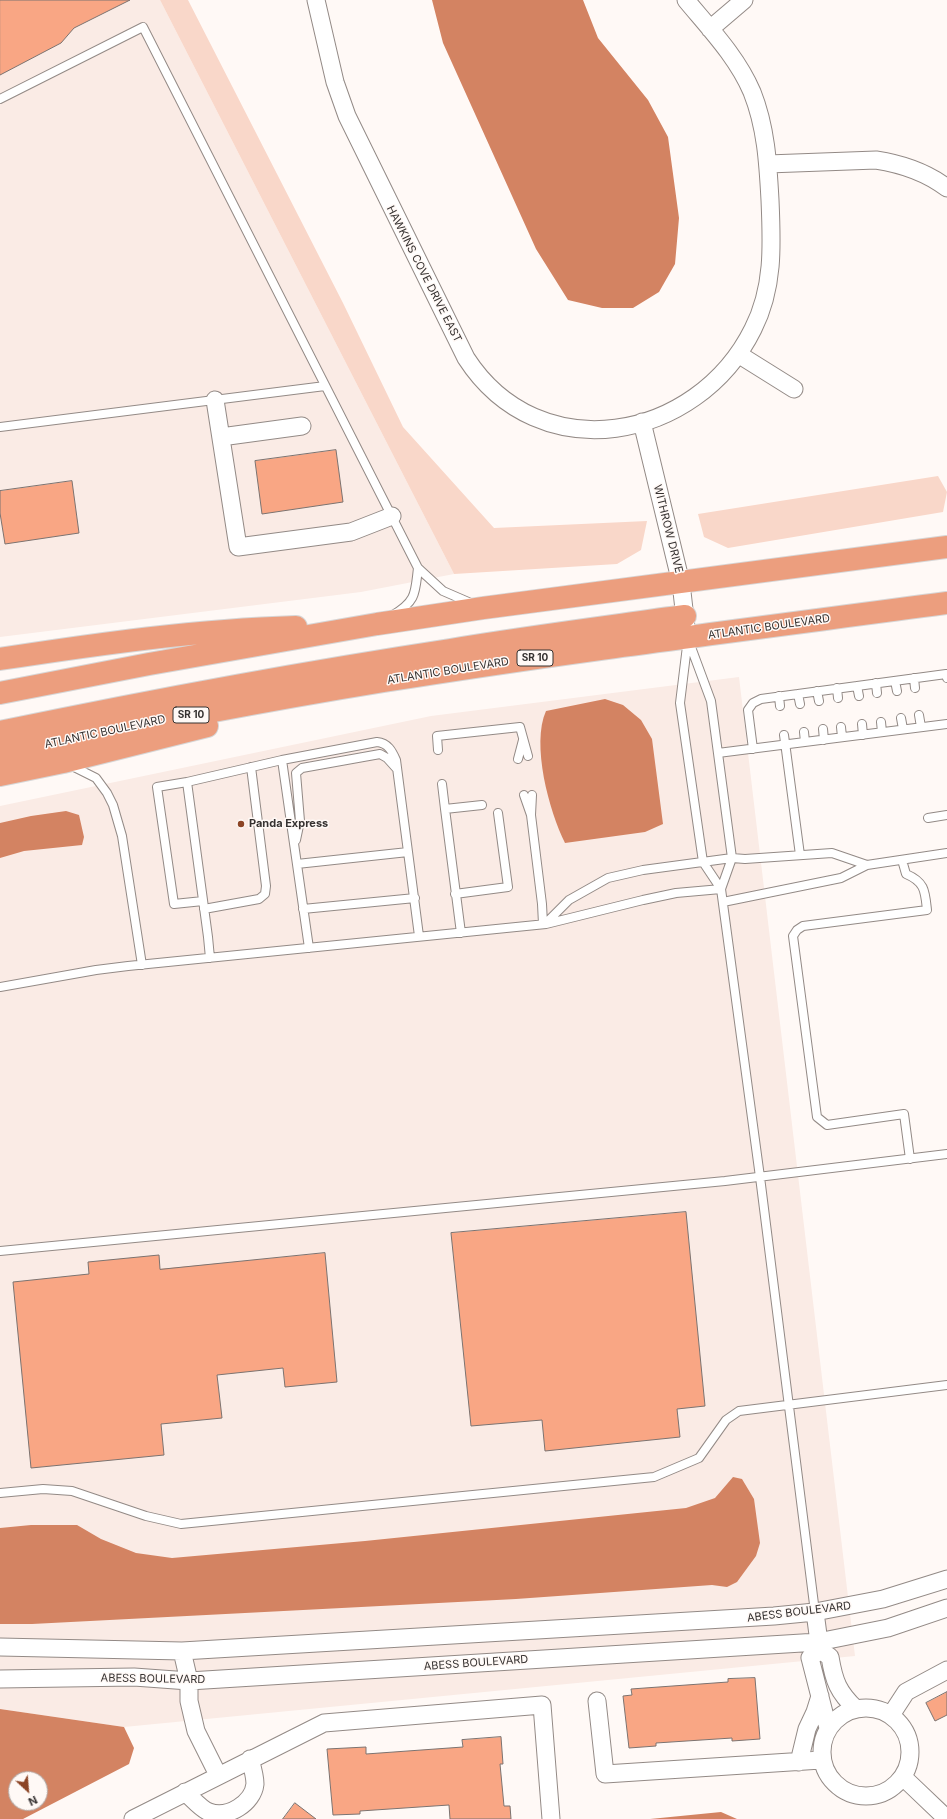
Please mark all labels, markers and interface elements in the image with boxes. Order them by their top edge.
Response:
street label: HAWKINS COVE DRIVE EAST [384,203,464,345]
street label: WITHROW DRIVE [651,483,685,575]
street label: ATLANTIC BOULEVARD [707,612,831,642]
road number: SR 10 [517,650,553,666]
street label: ATLANTIC BOULEVARD [386,655,510,687]
road number: SR 10 [173,707,209,723]
street label: ATLANTIC BOULEVARD [43,713,167,751]
place label: Panda Express [249,817,328,831]
marker: Panda Express [236,819,246,829]
street label: ABESS BOULEVARD [746,1599,852,1625]
street label: ABESS BOULEVARD [423,1653,529,1673]
street label: ABESS BOULEVARD [101,1671,205,1687]
north arrow [8,1771,48,1811]
text: N [26,1793,40,1809]

